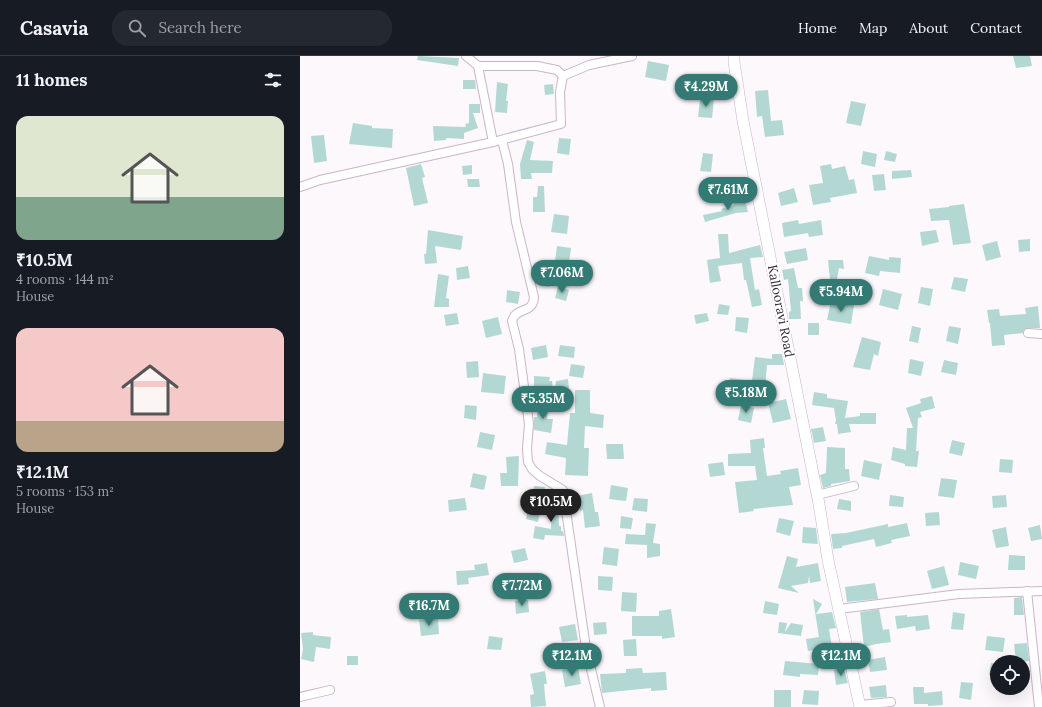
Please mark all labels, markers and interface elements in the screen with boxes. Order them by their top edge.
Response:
search box [112,10,392,46]
text: Casavia [20,16,88,40]
icon: search [126,17,148,39]
text: Search here [158,18,242,37]
text: Home [798,19,837,37]
text: Map [859,19,887,37]
text: About [909,19,948,37]
text: Contact [970,19,1022,37]
text: 11 homes [16,69,88,91]
icon: filters [262,69,284,91]
pin: ₹4.29M [673,74,739,108]
text: ₹4.29M [684,78,728,95]
icon: home [114,142,186,214]
pin: ₹7.61M [695,177,761,211]
text: ₹7.61M [707,181,749,198]
text: ₹10.5M [16,249,73,271]
pin: ₹7.06M [529,260,595,294]
street label: Kallooravi Road [764,263,798,359]
text: ₹7.06M [540,264,584,281]
text: 4 rooms · 144 m² [16,271,114,288]
pin: ₹5.94M [808,279,874,313]
text: ₹5.94M [819,283,863,300]
text: House [16,288,54,305]
icon: home [114,354,186,426]
pin: ₹5.18M [713,380,779,414]
text: ₹5.18M [725,384,767,401]
pin: ₹5.35M [510,386,576,420]
text: ₹5.35M [521,390,565,407]
text: ₹12.1M [16,461,69,483]
text: 5 rooms · 153 m² [16,483,114,500]
pin: ₹10.5M [518,489,584,523]
text: ₹10.5M [529,493,573,510]
text: House [16,500,54,517]
pin: ₹7.72M [489,573,555,607]
text: ₹7.72M [501,577,543,594]
pin: ₹16.7M [396,593,462,627]
text: ₹16.7M [408,597,450,614]
pin: ₹12.1M [539,643,605,677]
pin: ₹12.1M [808,643,874,677]
text: ₹12.1M [552,647,592,664]
text: ₹12.1M [821,647,861,664]
map controls [990,655,1030,695]
button: locate [990,655,1030,695]

